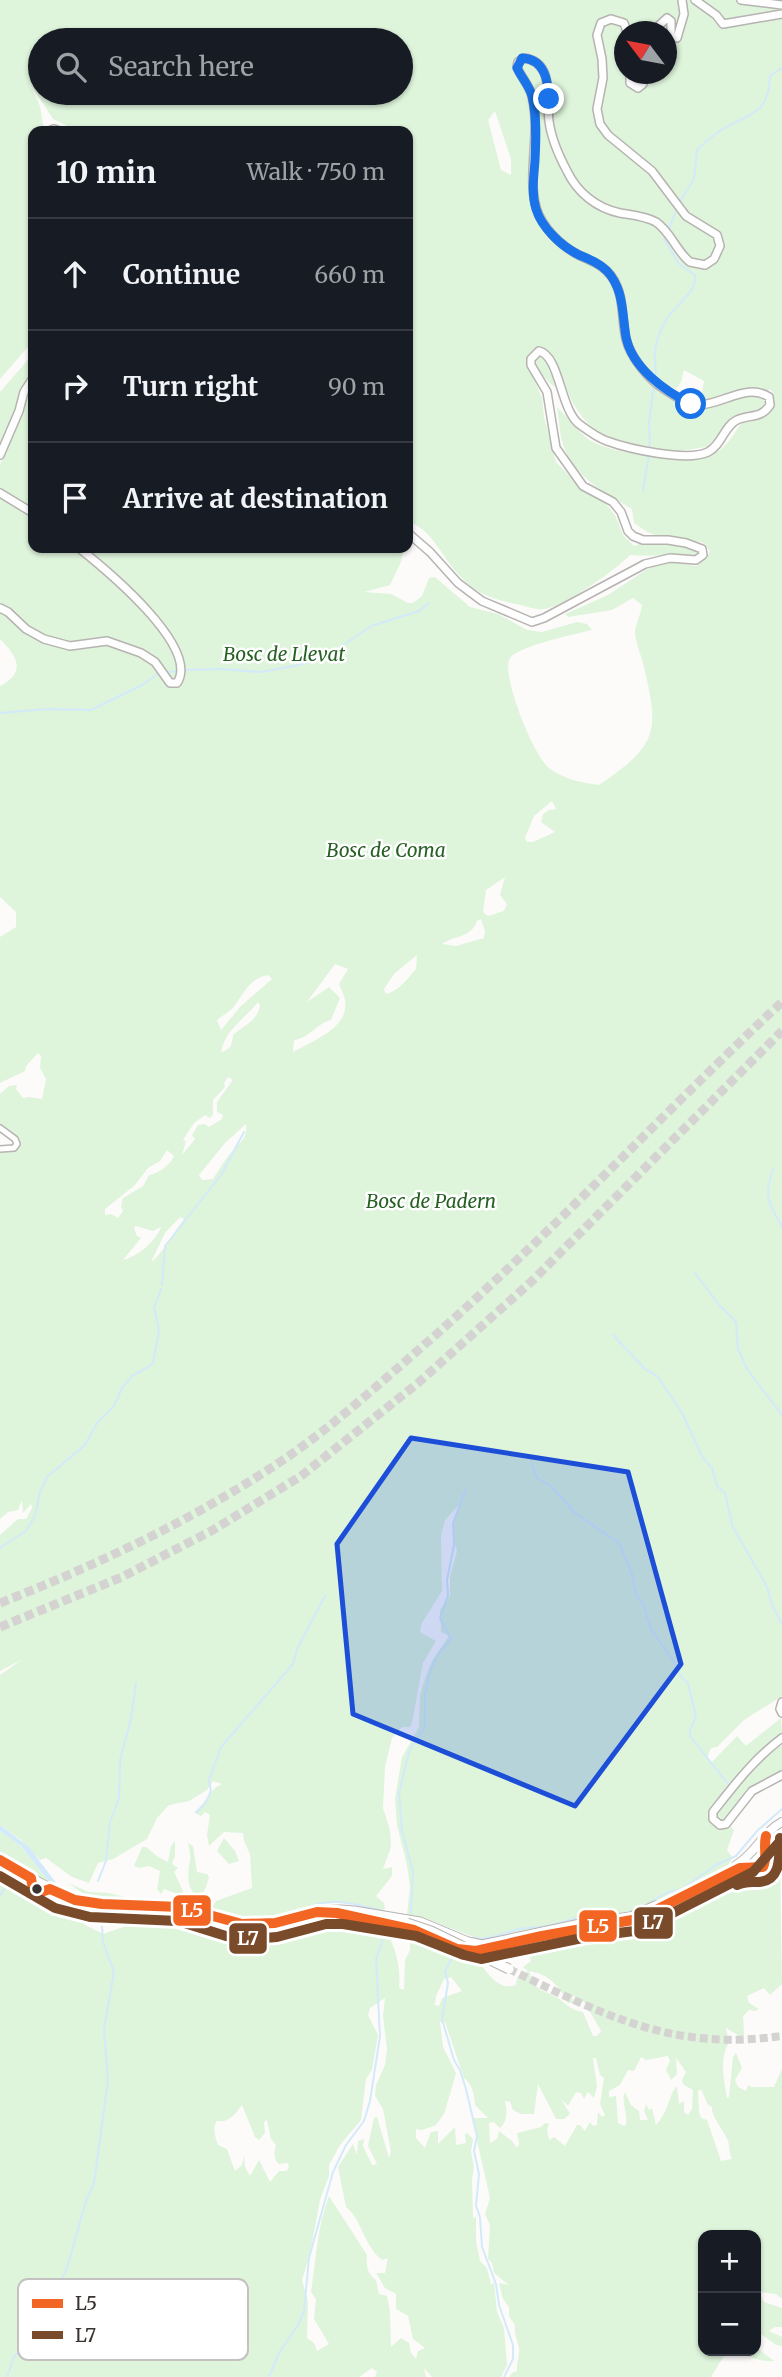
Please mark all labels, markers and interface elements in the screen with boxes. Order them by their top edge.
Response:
north arrow [614,21,677,84]
search box [28,28,413,105]
icon: search [52,48,90,86]
text: Search here [108,50,254,83]
route end [533,83,564,114]
text: 10 min [56,153,156,191]
text: Walk · 750 m [247,157,385,186]
icon: ahead [56,255,94,293]
text: Continue [123,258,240,291]
text: 660 m [314,260,385,289]
icon: right [56,367,94,405]
text: Turn right [123,370,258,403]
text: 90 m [328,372,385,401]
route start [675,388,706,419]
icon: arrive [56,479,94,517]
text: Arrive at destination [123,482,388,515]
park label: Bosc de Llevat [223,642,345,666]
park label: Bosc de Coma [326,838,446,862]
park label: Bosc de Padern [366,1189,496,1213]
unlabelled marker [30,1882,44,1896]
line badge: L5 [172,1894,212,1927]
text: L5 [181,1898,203,1922]
line badge: L7 [633,1906,674,1940]
line badge: L5 [578,1909,618,1943]
text: L7 [642,1910,664,1934]
text: L5 [587,1914,609,1938]
line badge: L7 [228,1922,268,1955]
text: L7 [237,1926,259,1950]
map controls [698,2230,761,2356]
button: + [698,2230,761,2293]
legend [18,2279,248,2360]
text: L5 [75,2291,97,2315]
button: − [698,2293,761,2356]
text: L7 [75,2323,96,2347]

